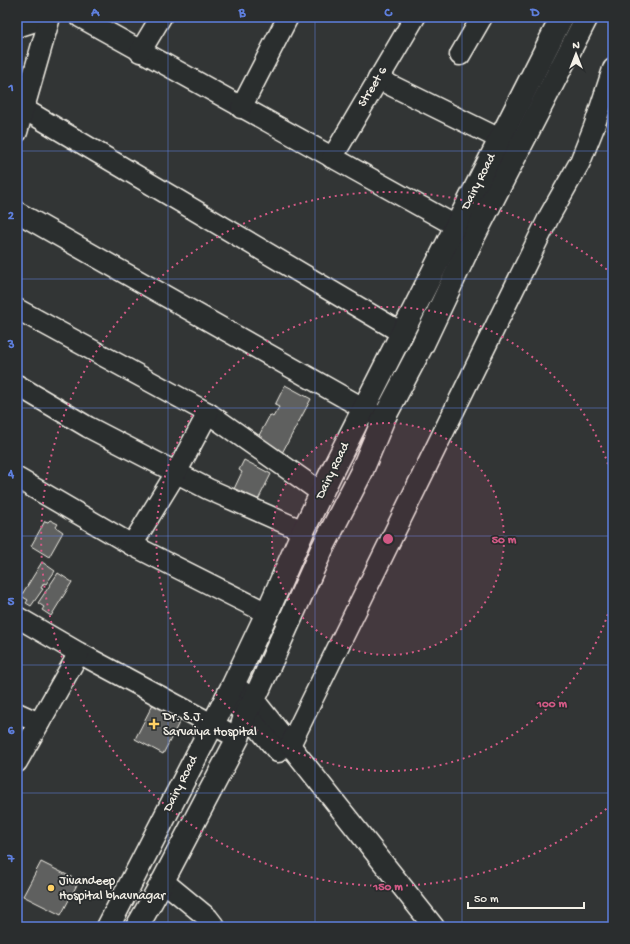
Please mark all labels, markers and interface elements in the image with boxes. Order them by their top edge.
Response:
text: A [90,6,100,21]
text: B [238,6,247,21]
text: C [383,6,393,21]
text: D [530,6,540,21]
north arrow [556,34,596,74]
text: N [572,40,580,52]
street label: Street 6 [355,64,391,110]
text: 1 [7,81,14,96]
street label: Dairy Road [458,150,500,213]
text: 2 [8,209,15,224]
text: 3 [7,338,15,353]
street label: Dairy Road [312,439,354,503]
text: 4 [7,467,15,482]
centre of rings [381,532,395,546]
text: 50 m [492,534,517,548]
text: 5 [8,595,15,610]
text: 100 m [536,698,567,712]
place label: Dr. S.J. Sarvaiya Hospital [162,710,257,740]
marker: Dr. S.J. Sarvaiya Hospital [148,718,160,730]
text: 6 [8,724,15,739]
street label: Dairy Road [160,752,202,815]
text: 7 [7,852,16,867]
place label: Jivandeep Hospital bhavnagar [59,874,166,904]
text: 150 m [372,881,403,895]
marker: Jivandeep Hospital bhavnagar [46,883,56,893]
scale bar [468,884,584,910]
text: 50 m [474,893,499,907]

